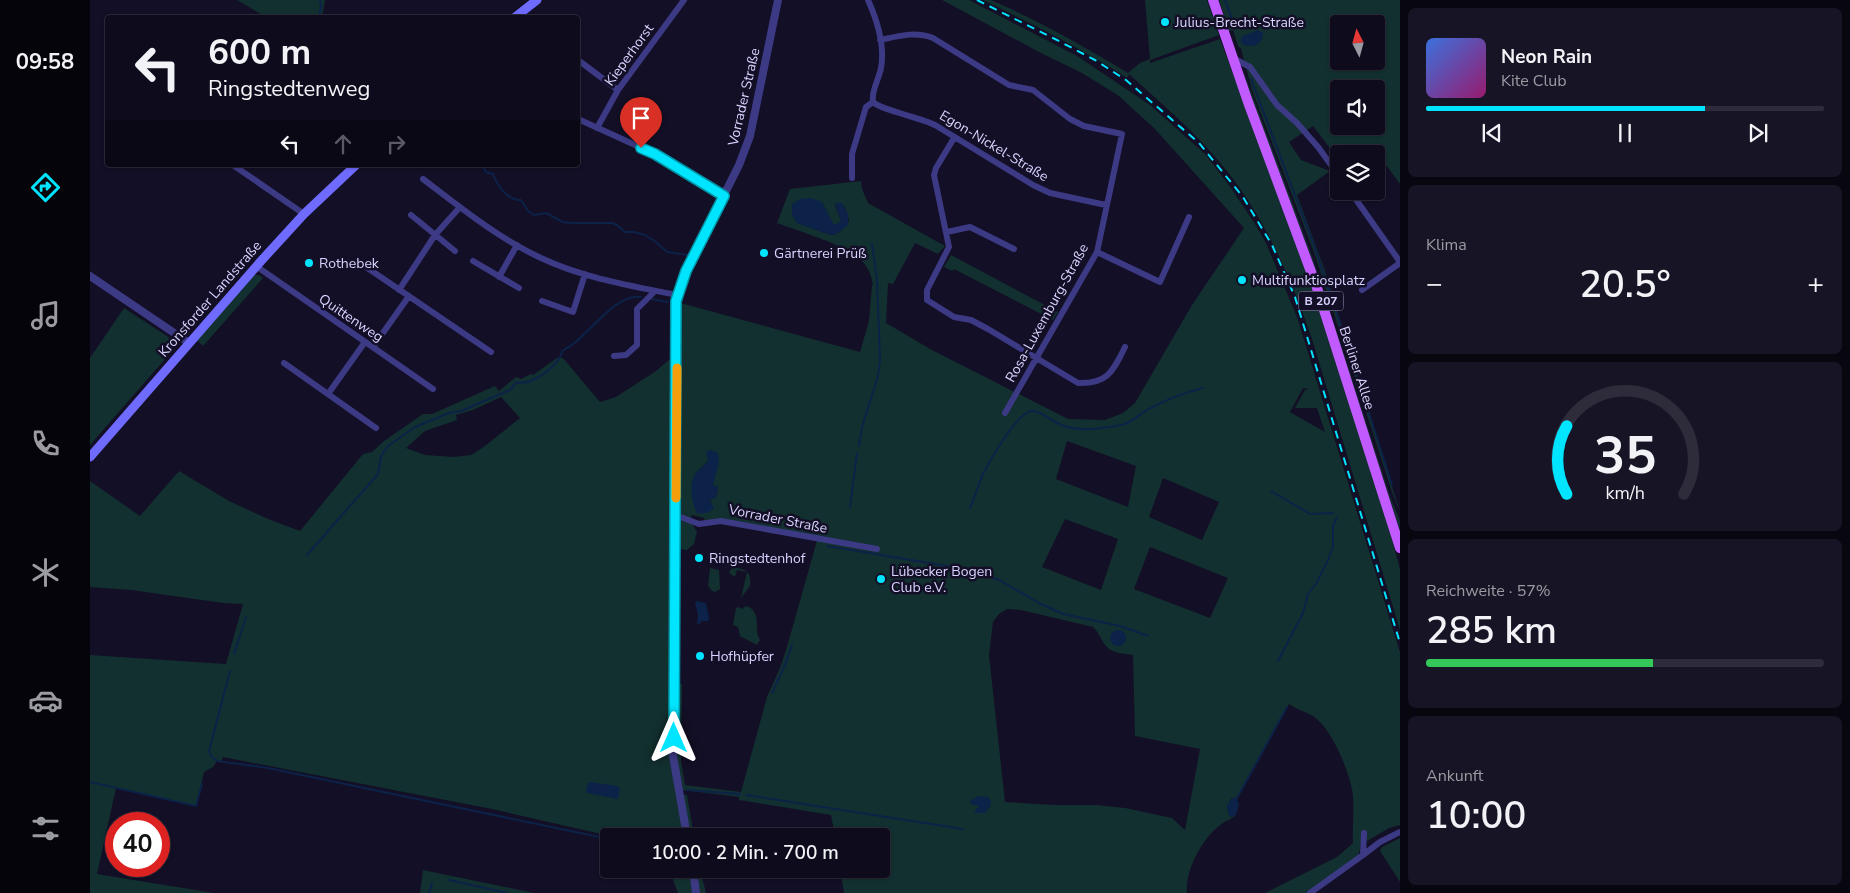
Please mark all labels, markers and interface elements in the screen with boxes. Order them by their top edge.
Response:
place label: Julius-Brecht-Straße [1174,13,1304,32]
north arrow [1330,15,1385,70]
map controls [1330,15,1385,200]
marker: Julius-Brecht-Straße [1159,16,1171,28]
street label: Kieperhorst [600,20,658,90]
text: 600 m [208,29,311,76]
icon: left [125,35,190,100]
text: Neon Rain [1501,44,1592,70]
street label: Vorrader Straße [723,46,765,149]
text: 09:58 [16,47,74,77]
text: Kite Club [1501,70,1567,92]
text: Ringstedtenweg [208,74,370,104]
button: sound [1330,80,1385,135]
pin [620,97,662,148]
icon: arrive [627,104,655,132]
street label: Egon-Nickel-Straße [936,106,1052,186]
icon: previous [1478,119,1506,147]
icon: pause [1611,119,1639,147]
icon: next [1744,119,1772,147]
icon: left [276,130,304,158]
icon: ahead [329,130,357,158]
icon: right [382,130,410,158]
button: layers [1330,145,1385,200]
icon: directions [28,170,63,205]
text: Klima [1426,234,1467,256]
street label: Kronsforder Landstraße [154,237,266,361]
street label: Rosa-Luxemburg-Straße [1001,240,1093,386]
place label: Gärtnerei Prüß [774,244,867,263]
marker: Gärtnerei Prüß [758,247,770,259]
place label: Rothebek [319,254,380,273]
marker: Rothebek [303,257,315,269]
text: 20.5° [1579,259,1671,310]
text: − [1426,265,1443,303]
text: + [1807,265,1824,303]
place label: Multifunktiosplatz [1252,271,1366,290]
marker: Multifunktiosplatz [1236,274,1248,286]
street label: Quittenweg [315,289,387,347]
road number: B 207 [1298,292,1344,310]
icon: music [28,298,63,333]
street label: Berliner Allee [1335,324,1379,412]
text: 35 [1594,420,1656,491]
icon: phone [28,426,63,461]
text: km/h [1605,481,1645,505]
street label: Vorrader Straße [726,500,829,538]
place label: Ringstedtenhof [709,549,806,568]
marker: Ringstedtenhof [693,552,705,564]
icon: climate [28,555,63,590]
place label: Lübecker Bogen Club e.V. [891,562,992,597]
marker: Lübecker Bogen Club e.V. [875,573,887,585]
text: Reichweite · 57% [1426,580,1551,602]
text: 285 km [1426,605,1557,656]
place label: Hofhüpfer [710,647,774,666]
marker: Hofhüpfer [694,650,706,662]
icon: car [28,683,63,718]
position arrow [647,711,699,763]
text: Ankunft [1426,765,1483,787]
text: 10:00 [1426,790,1526,841]
icon: filters [28,811,63,846]
speed limit sign: 40 [105,812,170,877]
text: 10:00 · 2 Min. · 700 m [651,840,839,866]

